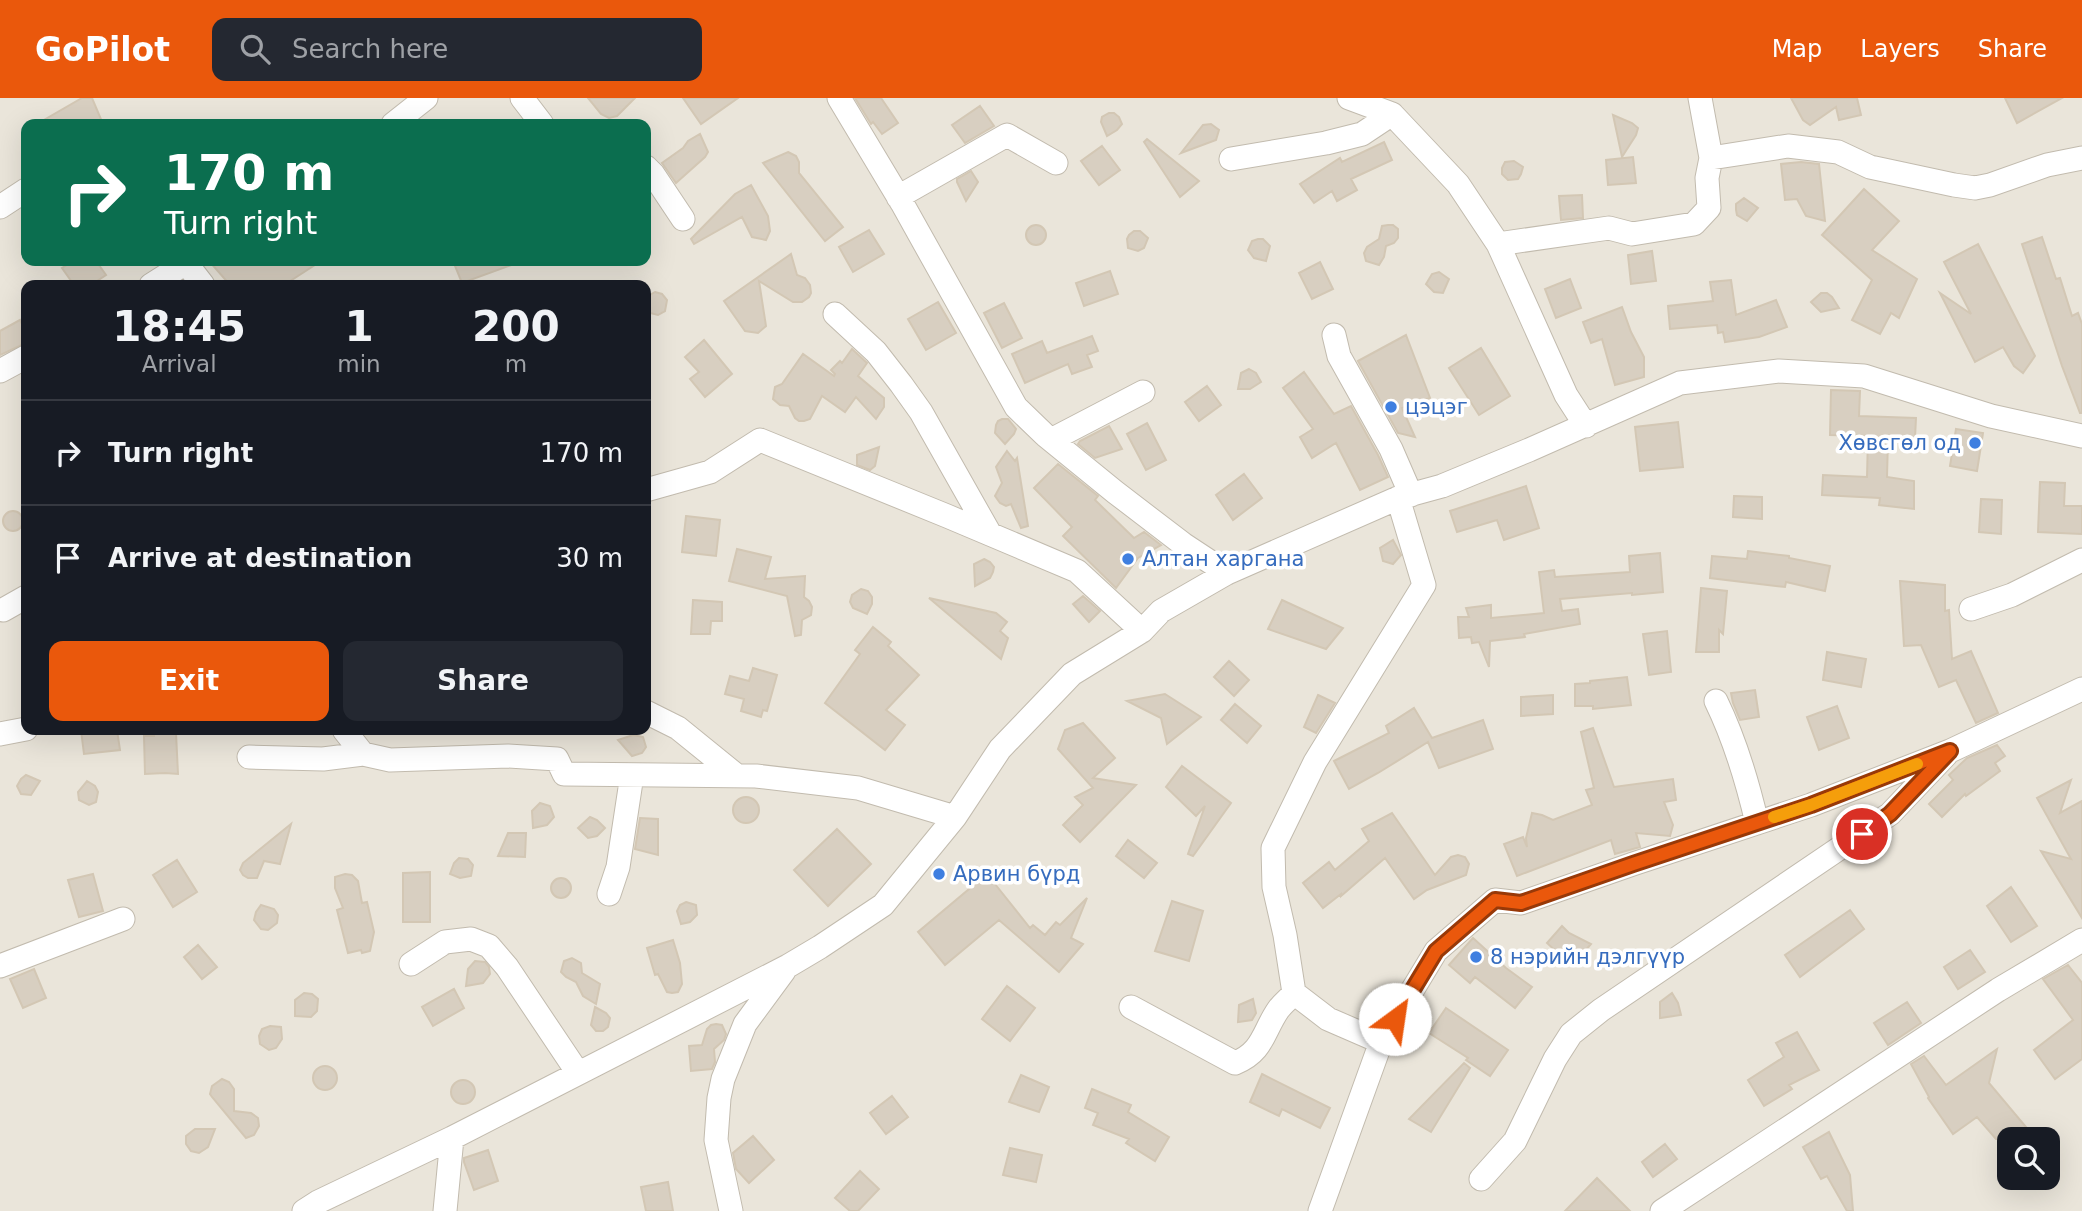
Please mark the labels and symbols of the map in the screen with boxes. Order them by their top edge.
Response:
place label: цэцэг [1405,395,1468,419]
marker: цэцэг [1383,399,1399,415]
place label: Хөвсгөл од [1838,431,1961,455]
marker: Хөвсгөл од [1967,435,1983,451]
place label: Алтан харгана [1142,547,1304,571]
marker: Алтан харгана [1120,551,1136,567]
pin [1832,804,1892,864]
place label: Арвин бүрд [953,862,1080,886]
marker: Арвин бүрд [931,866,947,882]
place label: 8 нэрийн дэлгүүр [1490,945,1685,969]
marker: 8 нэрийн дэлгүүр [1468,949,1484,965]
position arrow [1358,982,1432,1056]

